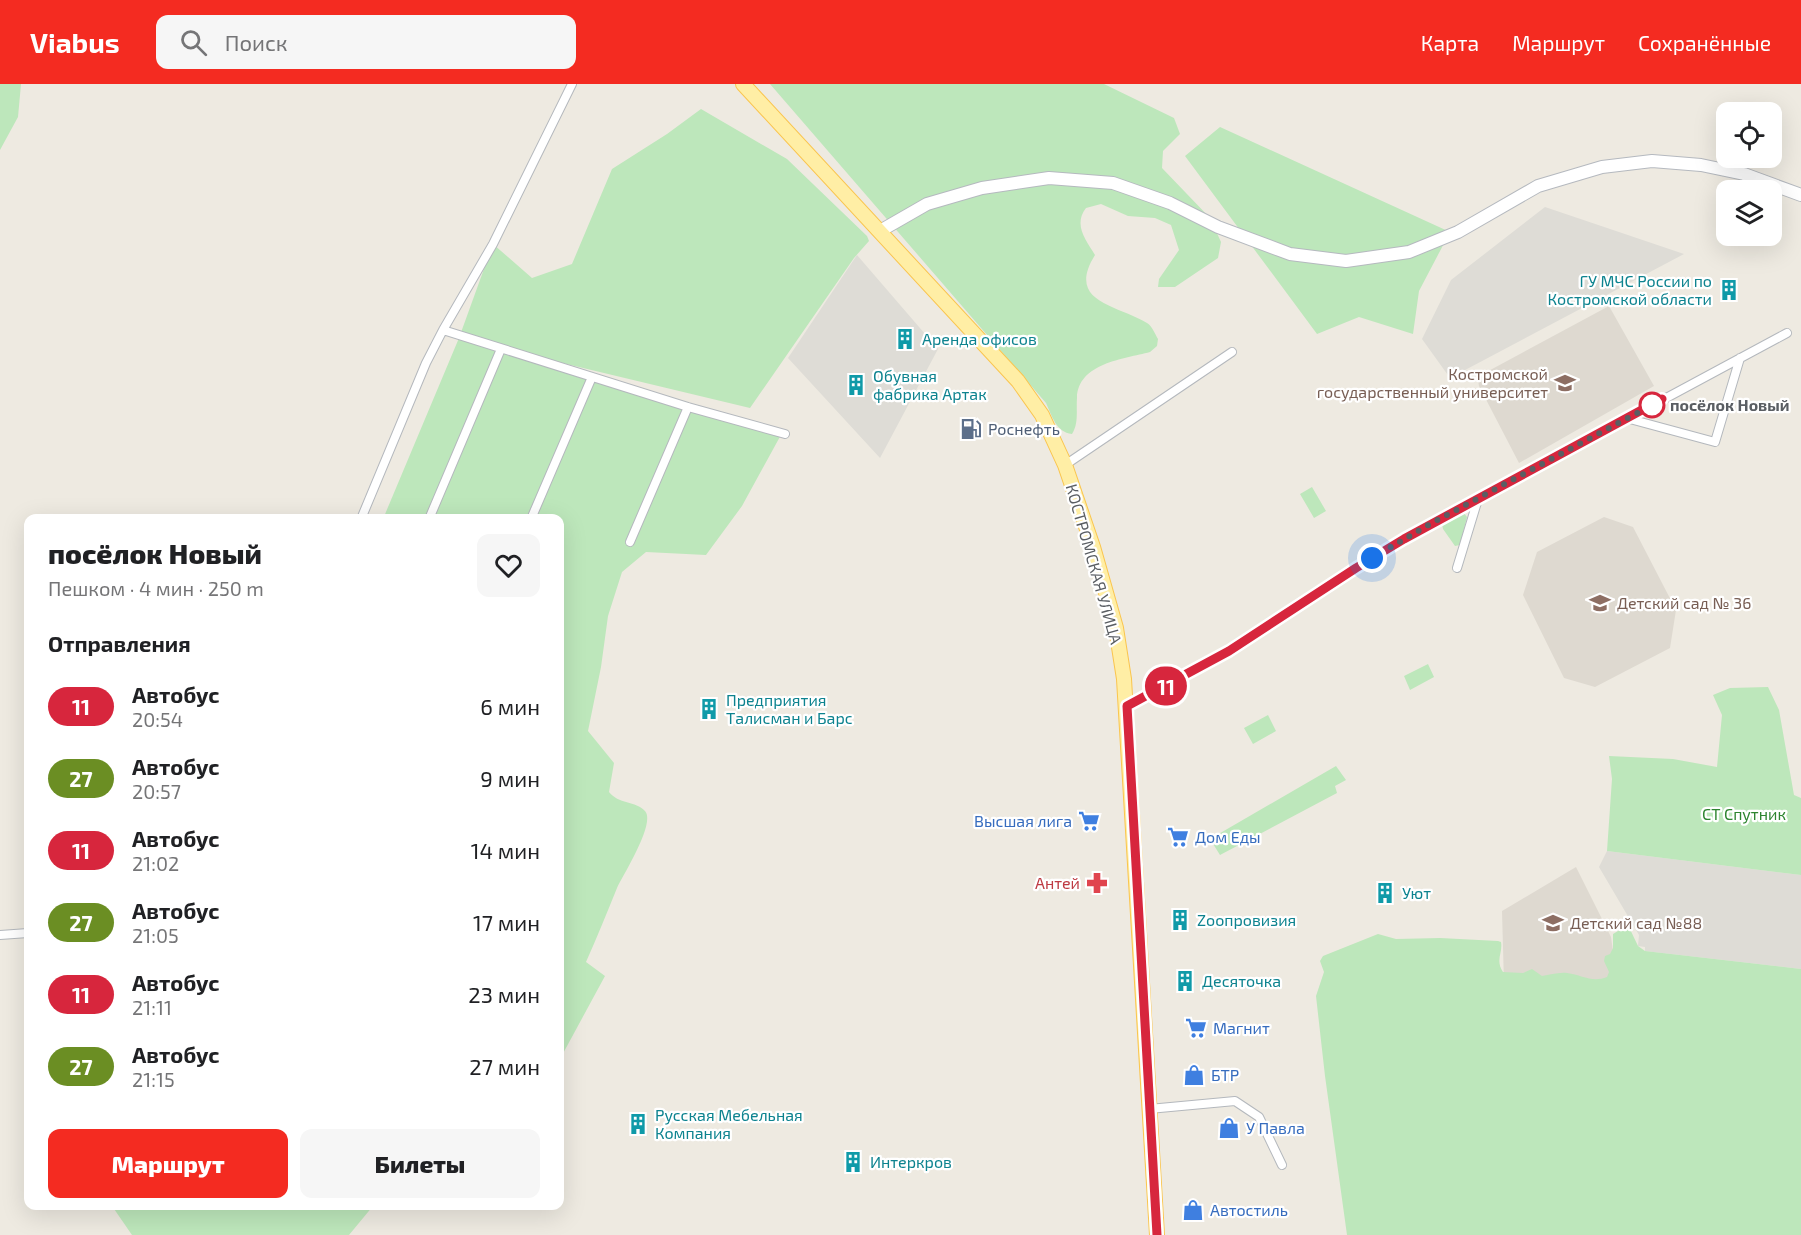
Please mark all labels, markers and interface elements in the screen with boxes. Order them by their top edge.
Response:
search box [156,15,576,69]
text: Viabus [30,25,120,59]
icon: search [177,26,210,59]
text: Поиск [225,29,288,55]
text: Карта [1421,30,1479,55]
text: Маршрут [1512,30,1605,55]
text: Сохранённые [1638,30,1771,55]
map controls [1716,102,1782,246]
button: locate [1716,102,1782,168]
button: layers [1716,180,1782,246]
place label: ГУ МЧС России по Костромской области [1548,271,1712,308]
building icon: ГУ МЧС России по Костромской области [1717,278,1741,302]
building icon: Аренда офисов [893,327,917,351]
place label: Аренда офисов [922,329,1037,348]
place label: Костромской государственный университет [1317,364,1548,402]
place label: Обувная фабрика Артак [873,366,987,403]
school or university icon: Костромской государственный университет [1553,371,1577,395]
building icon: Обувная фабрика Артак [844,373,868,397]
marker: посёлок Новый [1639,392,1665,418]
place label: посёлок Новый [1670,395,1790,414]
fuel station icon: Роснефть [959,417,983,441]
place label: Роснефть [988,419,1060,438]
street label: КОСТРОМСКАЯ УЛИЦА [1063,482,1126,646]
button: heart [477,534,540,597]
text: посёлок Новый [48,536,262,570]
your location [1357,543,1387,573]
text: Пешком · 4 мин · 250 m [48,576,264,600]
school or university icon: Детский сад № 36 [1588,591,1612,615]
place label: Детский сад № 36 [1617,593,1751,612]
text: Отправления [48,630,191,656]
line badge: 11 [1139,666,1193,706]
text: 11 [1157,674,1175,699]
text: Автобус [132,681,220,707]
place label: Предприятия Талисман и Барс [726,690,853,727]
text: 6 мин [480,693,540,719]
text: 11 [72,694,90,719]
building icon: Предприятия Талисман и Барс [697,697,721,721]
text: 20:54 [132,707,183,731]
text: Автобус [132,753,220,779]
text: 9 мин [480,765,540,791]
text: 27 [69,766,93,791]
text: 20:57 [132,779,181,803]
park label: СТ Спутник [1702,804,1786,824]
supermarket icon: Высшая лига [1077,809,1101,833]
place label: Высшая лига [974,811,1072,830]
text: Автобус [132,825,220,851]
supermarket icon: Дом Еды [1166,825,1190,849]
place label: Дом Еды [1195,827,1261,846]
text: 14 мин [471,837,540,863]
text: 11 [72,838,90,863]
text: 21:02 [132,851,179,875]
pharmacy icon: Антей [1085,871,1109,895]
place label: Антей [1035,873,1080,892]
building icon: Уют [1373,881,1397,905]
place label: Уют [1402,883,1431,902]
text: Автобус [132,897,220,923]
building icon: Zоопровизия [1168,908,1192,932]
text: 17 мин [473,909,540,935]
text: 27 [69,910,93,935]
place label: Zоопровизия [1197,910,1296,929]
school or university icon: Детский сад №88 [1541,911,1565,935]
place label: Детский сад №88 [1570,913,1702,932]
text: 21:05 [132,923,179,947]
text: Автобус [132,969,220,995]
building icon: Десяточка [1173,969,1197,993]
place label: Десяточка [1202,971,1281,990]
text: 23 мин [468,981,540,1007]
text: 11 [72,982,90,1007]
text: 21:11 [132,995,172,1019]
supermarket icon: Магнит [1184,1016,1208,1040]
place label: Магнит [1213,1018,1270,1037]
text: Автобус [132,1041,220,1067]
text: 27 мин [469,1053,540,1079]
text: 27 [69,1054,93,1079]
shop icon: БТР [1182,1063,1206,1087]
place label: БТР [1211,1065,1239,1084]
text: 21:15 [132,1067,175,1091]
place label: Русская Мебельная Компания [655,1105,803,1142]
building icon: Русская Мебельная Компания [626,1112,650,1136]
shop icon: У Павла [1217,1116,1241,1140]
place label: У Павла [1246,1118,1305,1137]
button: Маршрут [48,1129,288,1198]
button: Билеты [300,1129,540,1198]
building icon: Интеркров [841,1150,865,1174]
place label: Интеркров [870,1152,952,1171]
shop icon: Автостиль [1181,1198,1205,1222]
place label: Автостиль [1210,1200,1288,1219]

